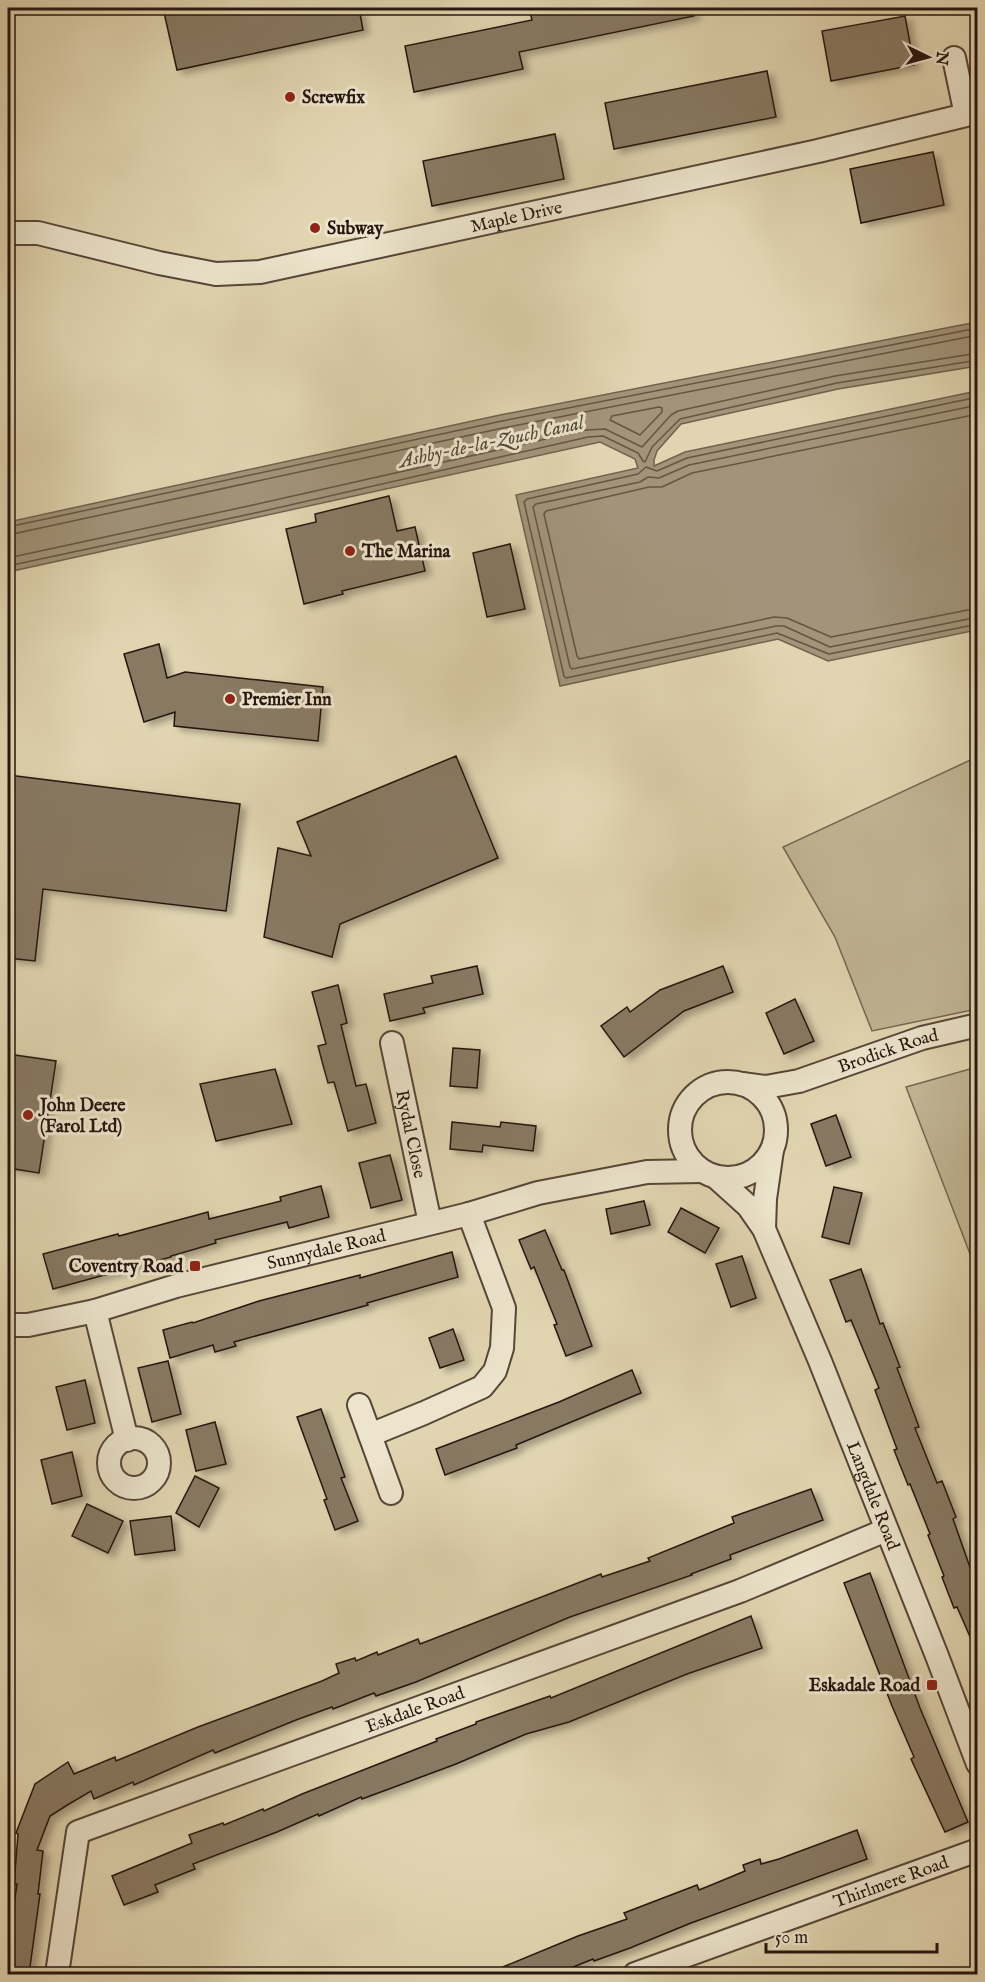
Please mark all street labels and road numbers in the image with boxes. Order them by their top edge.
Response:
street label: Maple Drive [469,197,565,239]
street label: Brodick Road [835,1024,941,1079]
street label: Rydal Close [389,1088,430,1181]
street label: Sunnydale Road [265,1225,389,1276]
street label: Langdale Road [840,1438,904,1554]
street label: Eskdale Road [363,1682,468,1739]
street label: Thirlmere Road [831,1851,952,1914]

